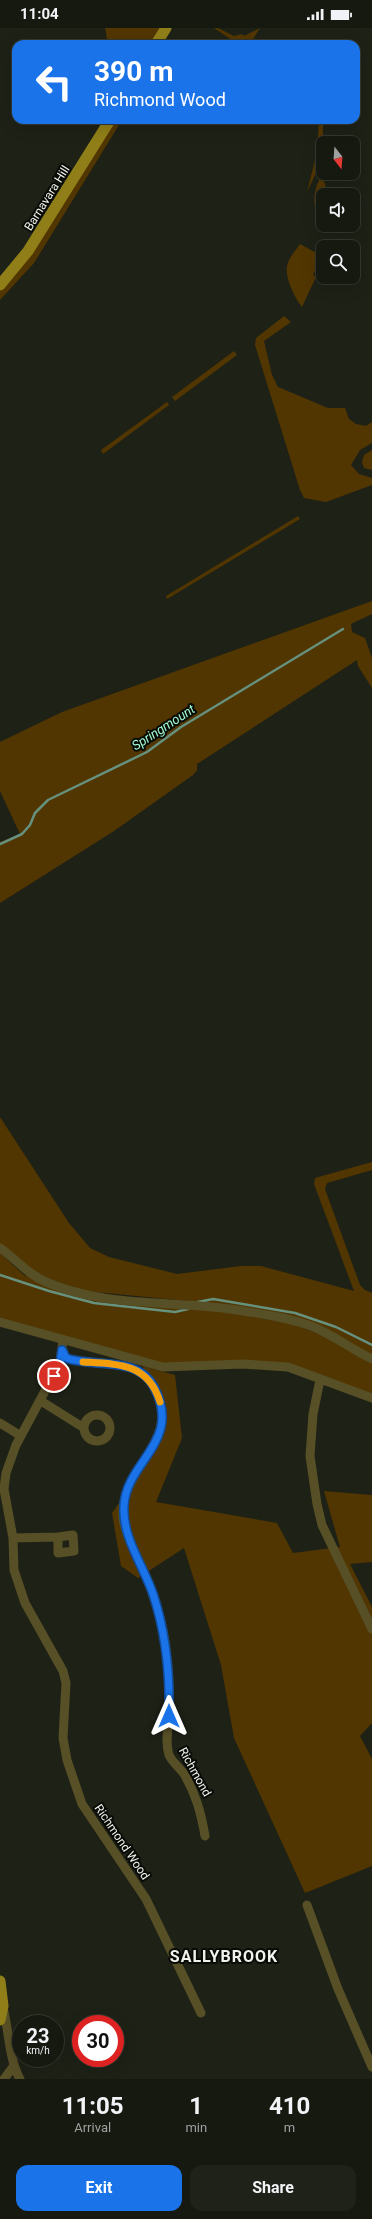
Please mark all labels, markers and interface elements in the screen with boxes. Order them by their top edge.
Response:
text: 11:04 [20,5,59,23]
text: 390 m [94,55,173,88]
icon: left [28,56,80,108]
text: Richmond Wood [94,89,226,110]
north arrow [316,136,360,180]
map controls [316,136,360,284]
street label: Barnavara Hill [21,163,73,233]
button: sound [316,188,360,232]
button: search [316,240,360,284]
water label: Springmount [129,701,198,753]
pin [37,1359,71,1393]
icon: arrive [43,1365,65,1387]
position arrow [148,1695,190,1737]
street label: Richmond [176,1745,214,1799]
street label: Richmond Wood [92,1802,152,1882]
district label: SALLYBROOK [170,1947,278,1966]
speed limit sign: 30 [72,2015,124,2067]
text: 23 [27,2024,49,2048]
text: km/h [26,2045,50,2056]
text: 11:05 [62,2092,124,2120]
text: 1 [189,2092,203,2120]
text: 410 [269,2092,310,2120]
text: Arrival [74,2120,111,2135]
text: min [185,2120,207,2135]
text: m [284,2120,295,2135]
button: Exit [16,2165,182,2211]
button: Share [190,2165,356,2211]

